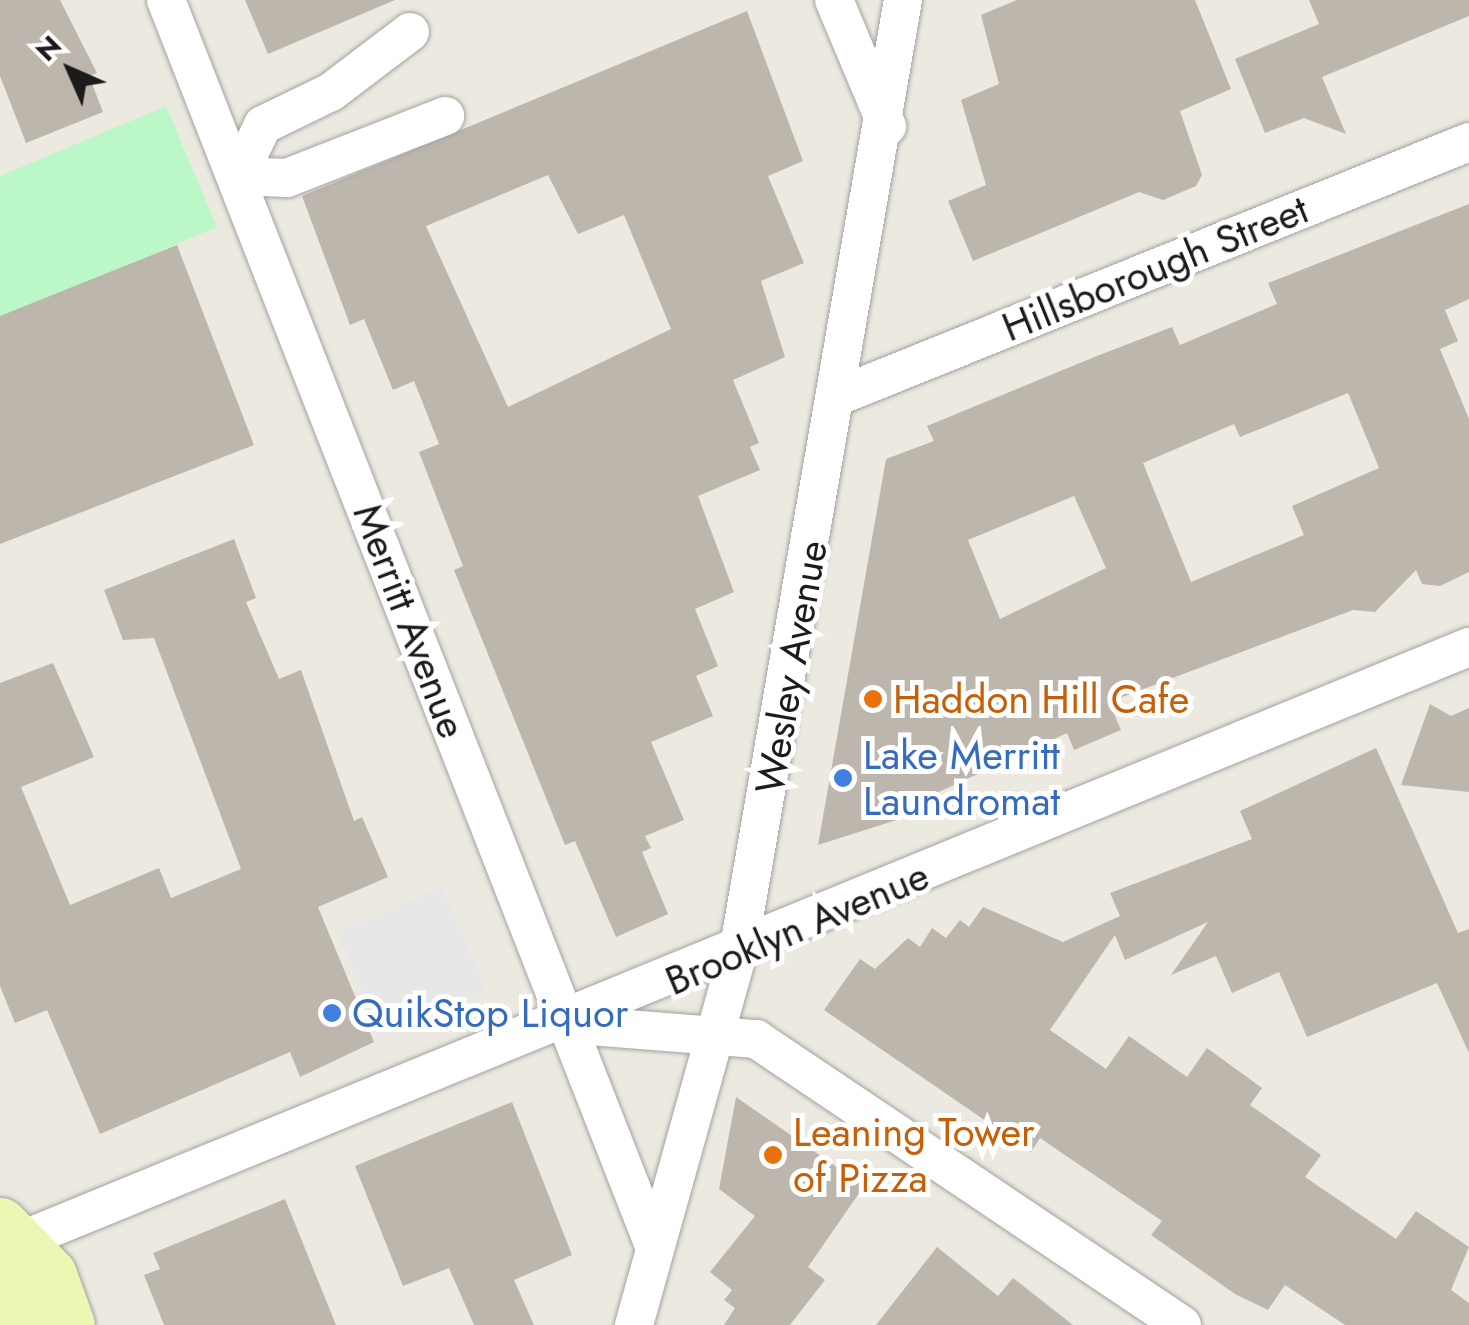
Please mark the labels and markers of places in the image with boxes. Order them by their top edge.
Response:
place label: Haddon Hill Cafe [893,675,1189,723]
marker: Haddon Hill Cafe [862,688,884,710]
place label: Lake Merritt Laundromat [863,731,1060,825]
marker: Lake Merritt Laundromat [832,767,854,789]
place label: QuikStop Liquor [352,989,629,1037]
marker: QuikStop Liquor [321,1002,343,1024]
place label: Leaning Tower of Pizza [793,1108,1035,1202]
marker: Leaning Tower of Pizza [762,1144,784,1166]

